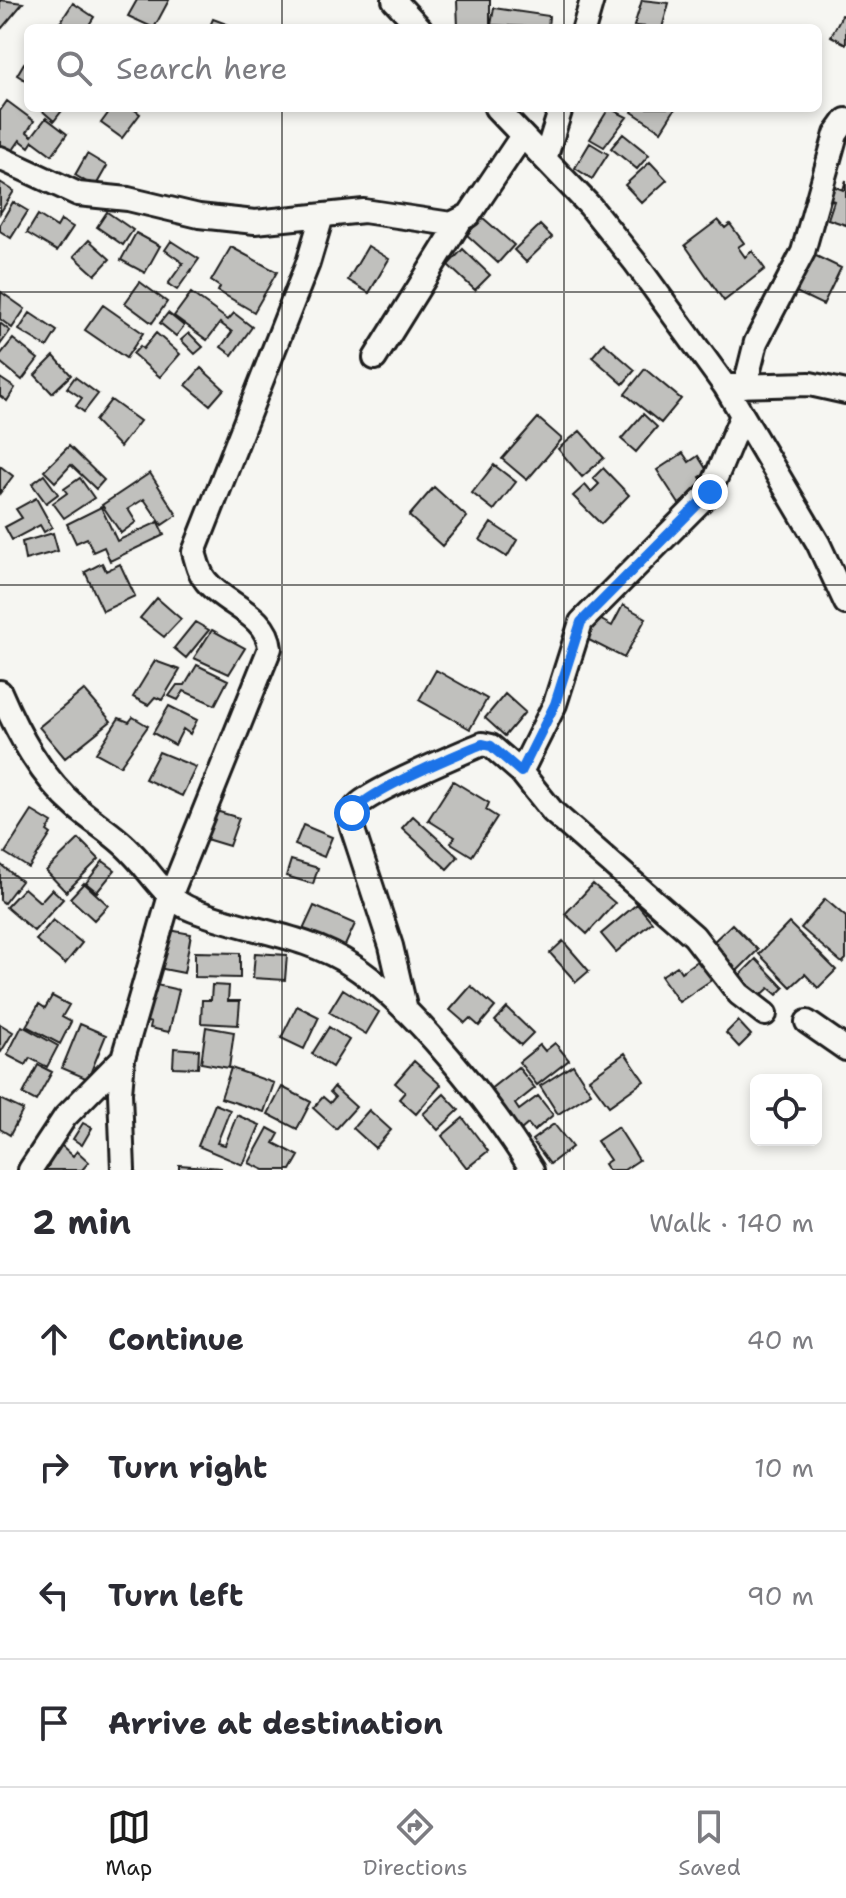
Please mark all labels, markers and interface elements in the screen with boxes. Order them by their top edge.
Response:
search box [24,24,822,112]
icon: search [52,46,96,90]
text: Search here [116,48,287,89]
route end [692,474,728,510]
route start [334,795,370,831]
map controls [750,1074,822,1146]
button: locate [750,1074,822,1146]
text: 2 min [32,1199,131,1245]
text: Walk · 140 m [649,1205,814,1240]
icon: ahead [32,1317,76,1361]
text: Continue [108,1319,244,1360]
text: 40 m [747,1322,814,1357]
icon: right [32,1445,76,1489]
text: Turn right [108,1447,267,1488]
text: 10 m [754,1450,814,1485]
icon: left [32,1573,76,1617]
text: Turn left [108,1575,243,1616]
text: 90 m [747,1578,814,1613]
icon: arrive [32,1701,76,1745]
text: Arrive at destination [108,1703,443,1744]
tab: Map [105,1805,152,1882]
tab: Directions [363,1805,468,1882]
tab: Saved [678,1805,741,1882]

